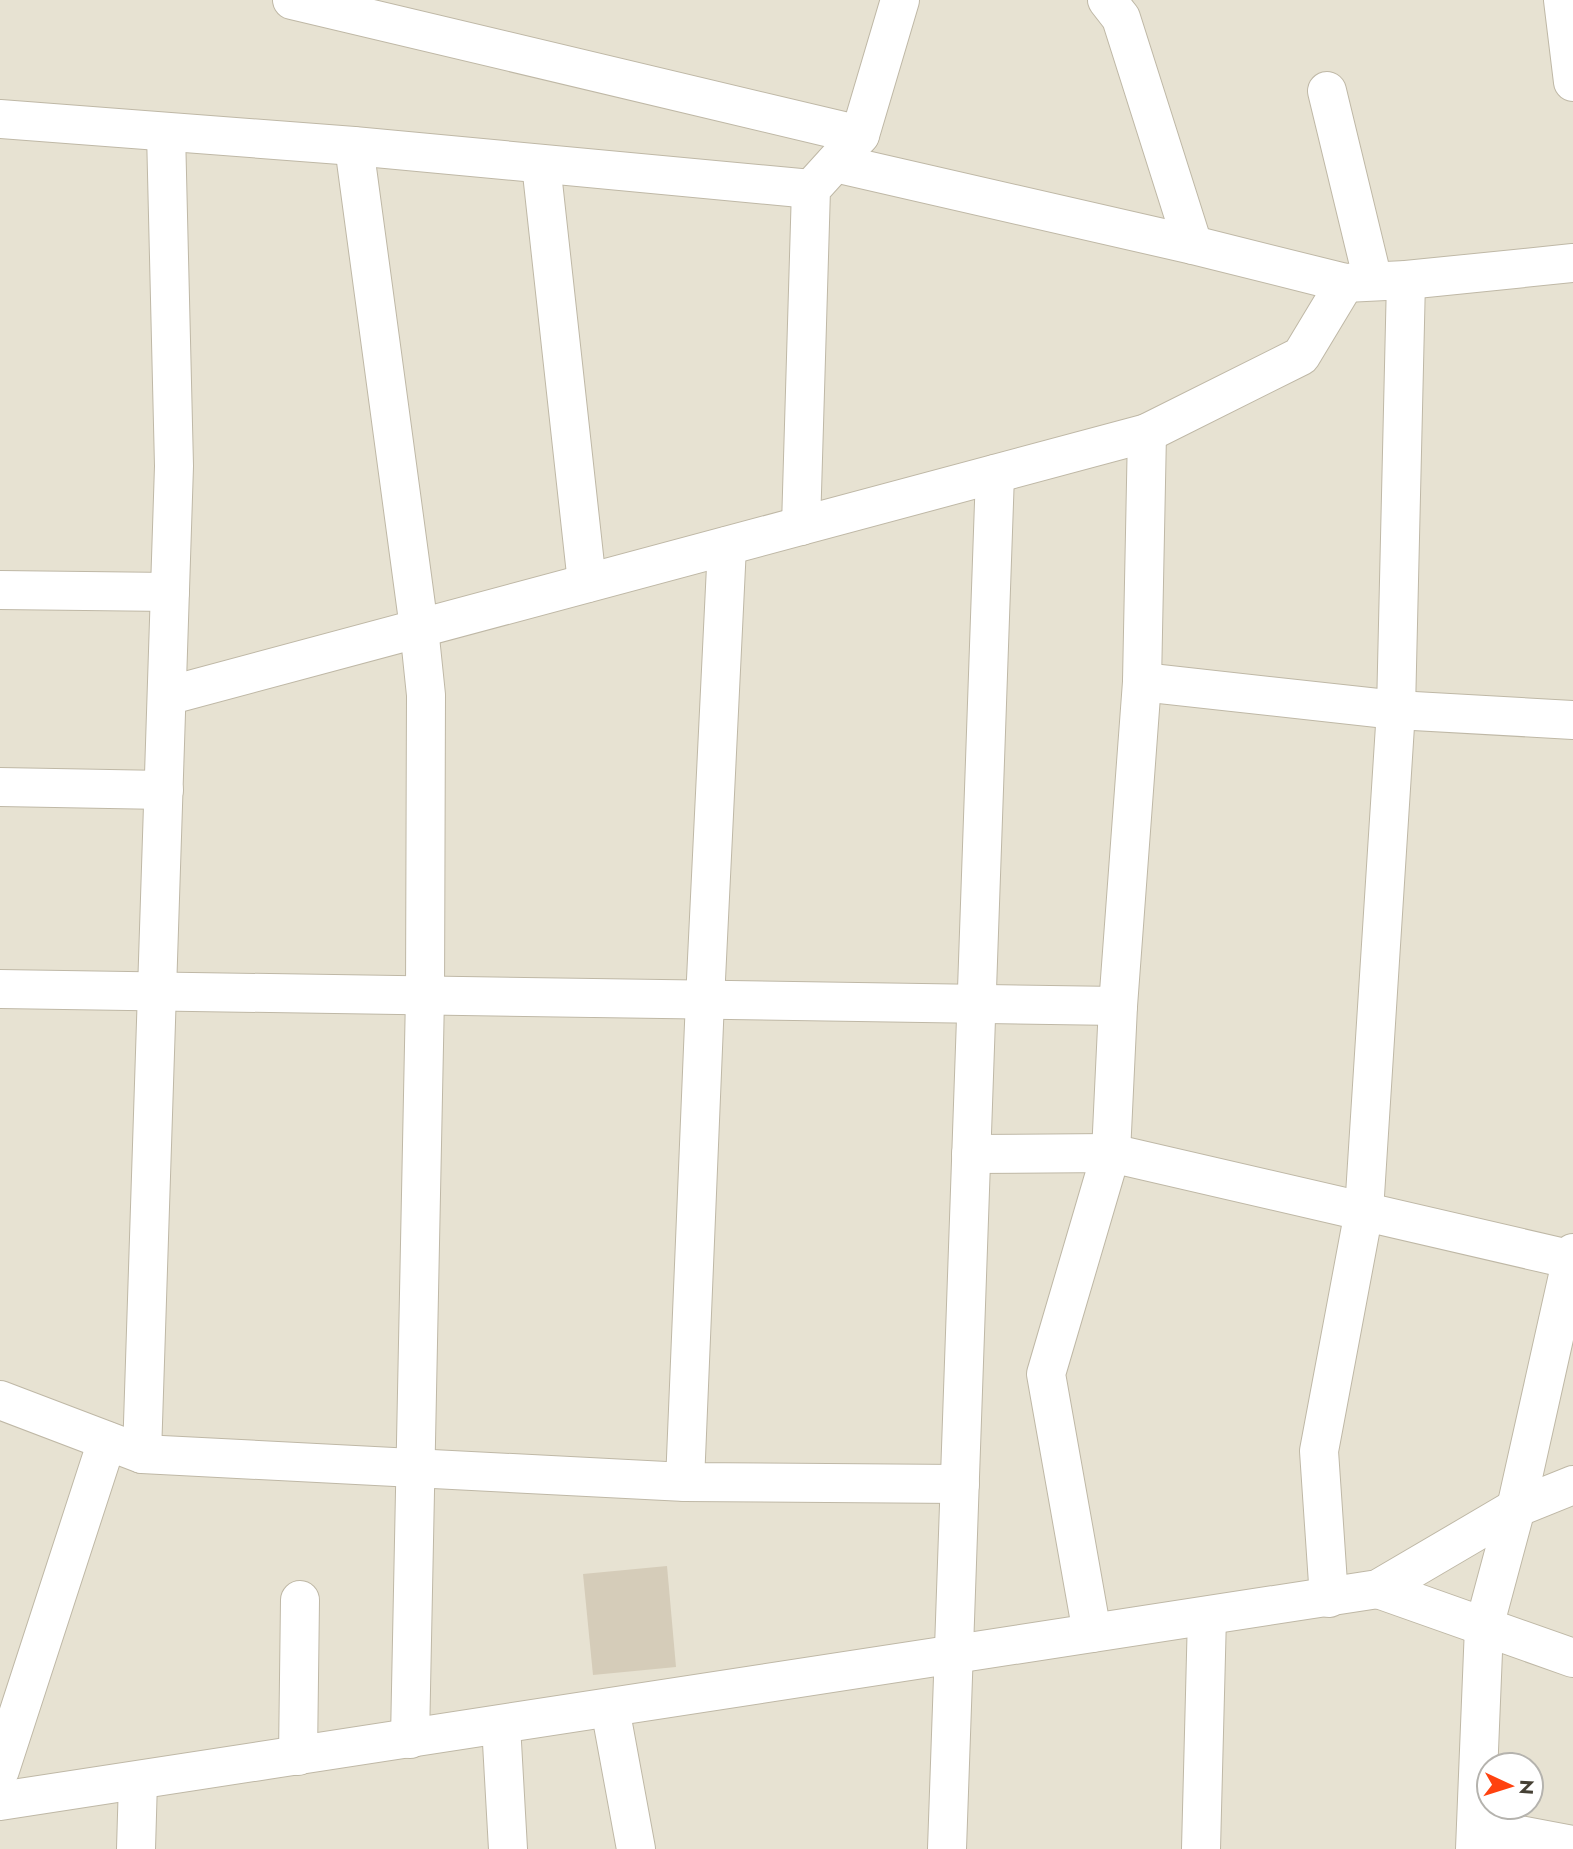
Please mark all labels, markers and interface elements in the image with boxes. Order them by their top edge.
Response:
north arrow [1475,1751,1545,1821]
text: N [1512,1779,1540,1796]

